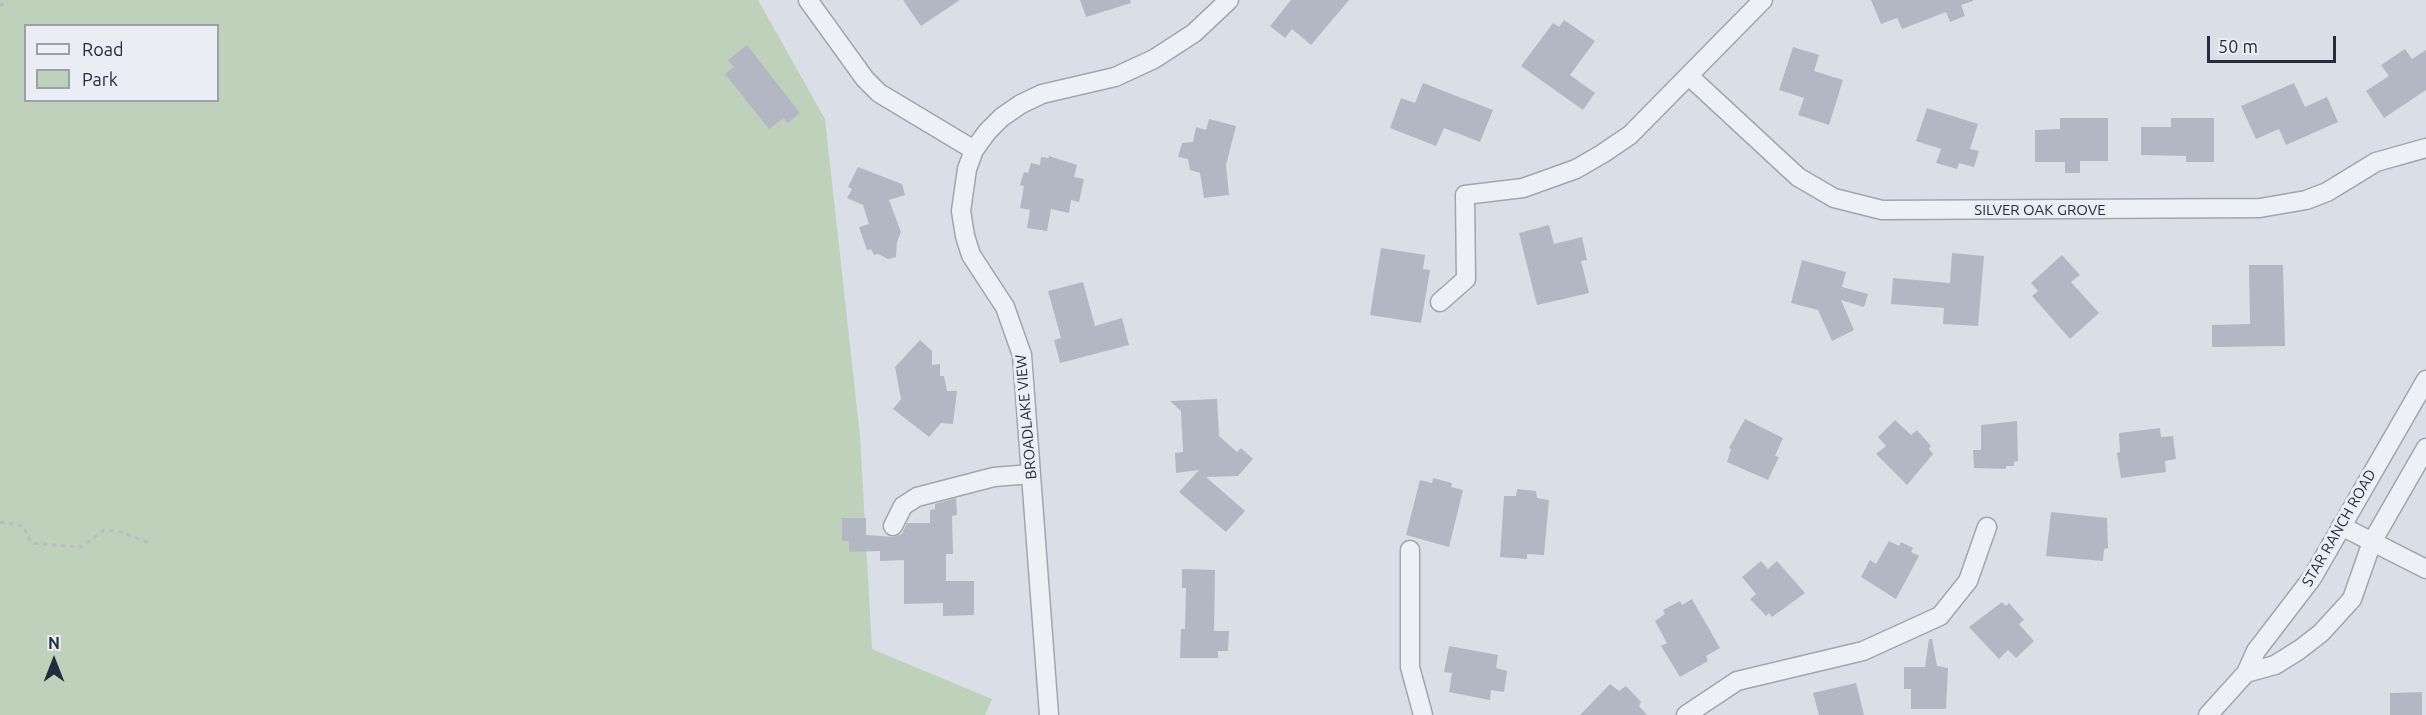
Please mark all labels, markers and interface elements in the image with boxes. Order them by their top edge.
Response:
legend [24,24,219,102]
scale bar [2210,24,2339,62]
text: 50 m [2218,36,2258,56]
text: Road [82,39,124,59]
text: Park [82,69,118,89]
street label: SILVER OAK GROVE [1974,201,2106,219]
street label: BROADLAKE VIEW [1012,354,1040,480]
street label: STAR RANCH ROAD [2298,466,2380,590]
north arrow [24,631,84,691]
text: N [48,634,60,652]

